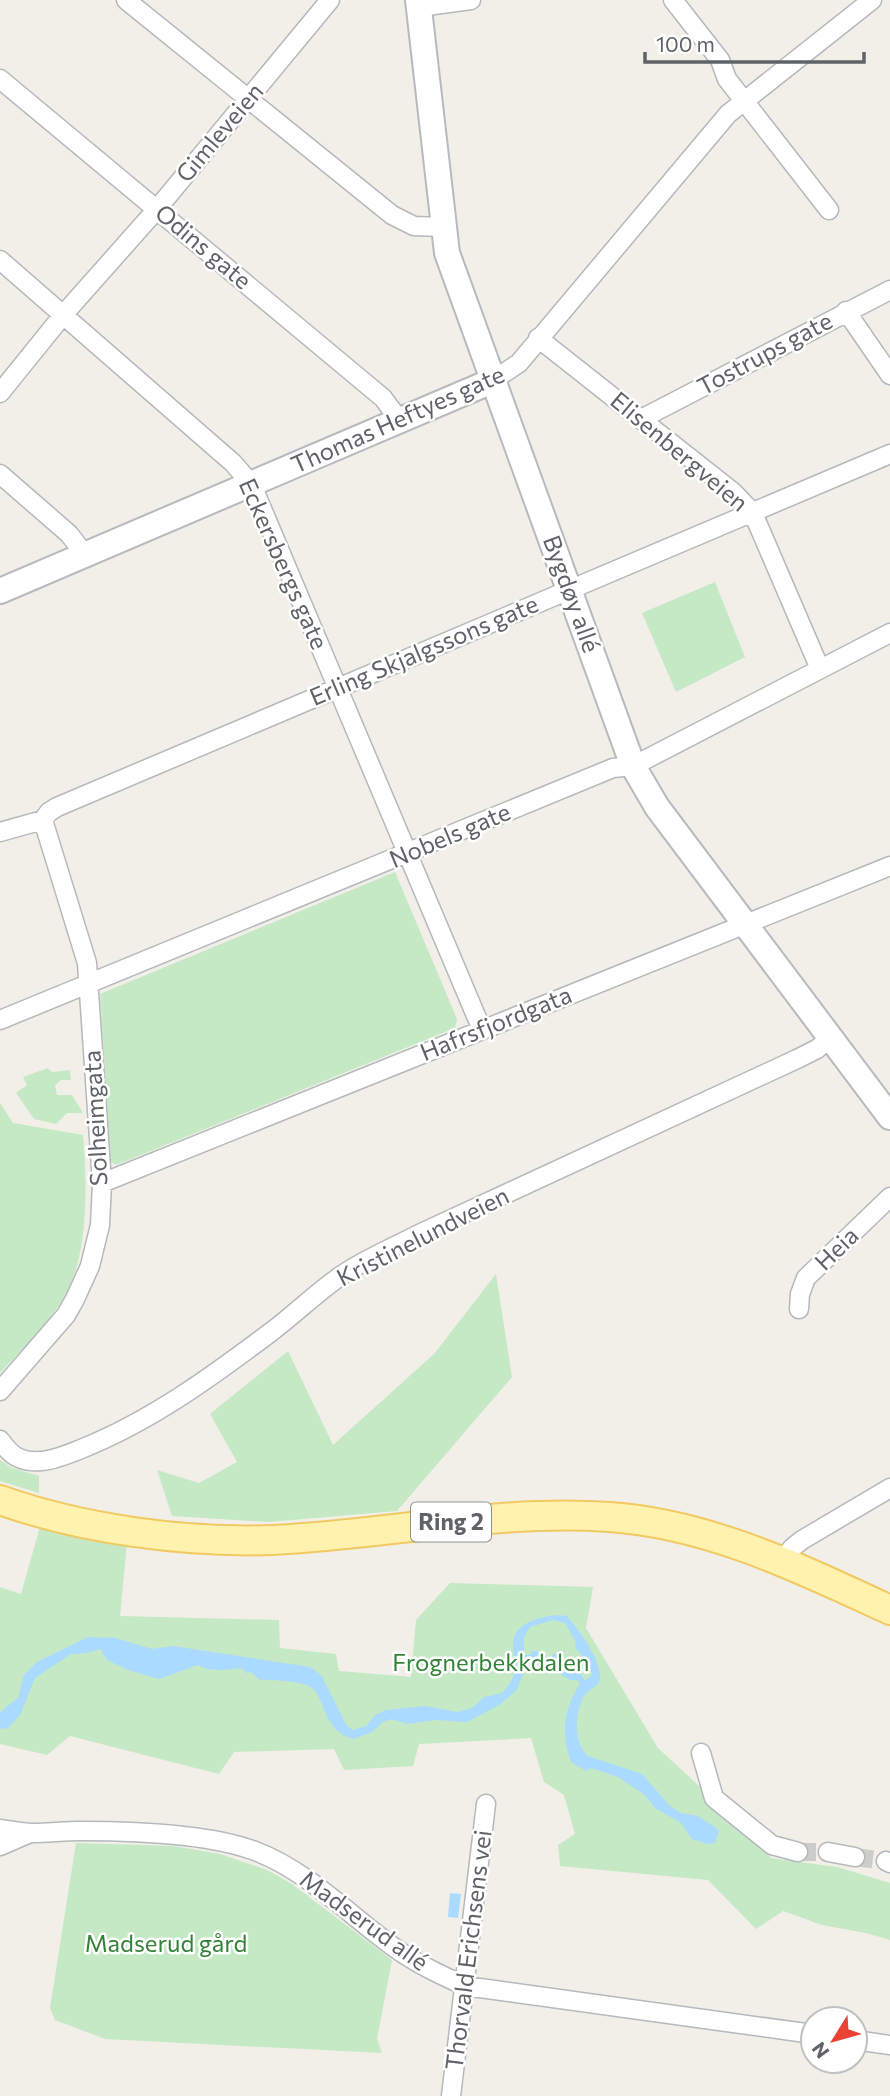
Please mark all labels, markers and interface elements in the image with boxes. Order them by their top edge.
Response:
scale bar [645,21,864,65]
text: 100 m [656,31,715,56]
street label: Gimleveien [169,77,269,187]
street label: Odins gate [150,197,258,294]
street label: Tostrups gate [692,305,837,400]
street label: Thomas Heftyes gate [286,359,508,479]
street label: Elisenbergveien [605,385,755,517]
street label: Eckersbergs gate [234,473,335,653]
street label: Bygdøy allé [538,531,607,656]
street label: Erling Skjalgssons gate [305,588,542,711]
street label: Nobels gate [385,796,514,873]
street label: Hafrsfjordgata [415,979,575,1066]
street label: Solheimgata [76,1050,113,1187]
street label: Kristinelundveien [331,1180,513,1292]
street label: Heia [808,1220,864,1276]
road number: Ring 2 [411,1502,491,1541]
park label: Frognerbekkdalen [392,1647,590,1676]
street label: Thorvald Erichsens vei [438,1828,497,2071]
street label: Madserud allé [295,1864,435,1976]
park label: Madserud gård [85,1928,247,1957]
north arrow [799,2005,869,2075]
text: N [807,2038,834,2063]

